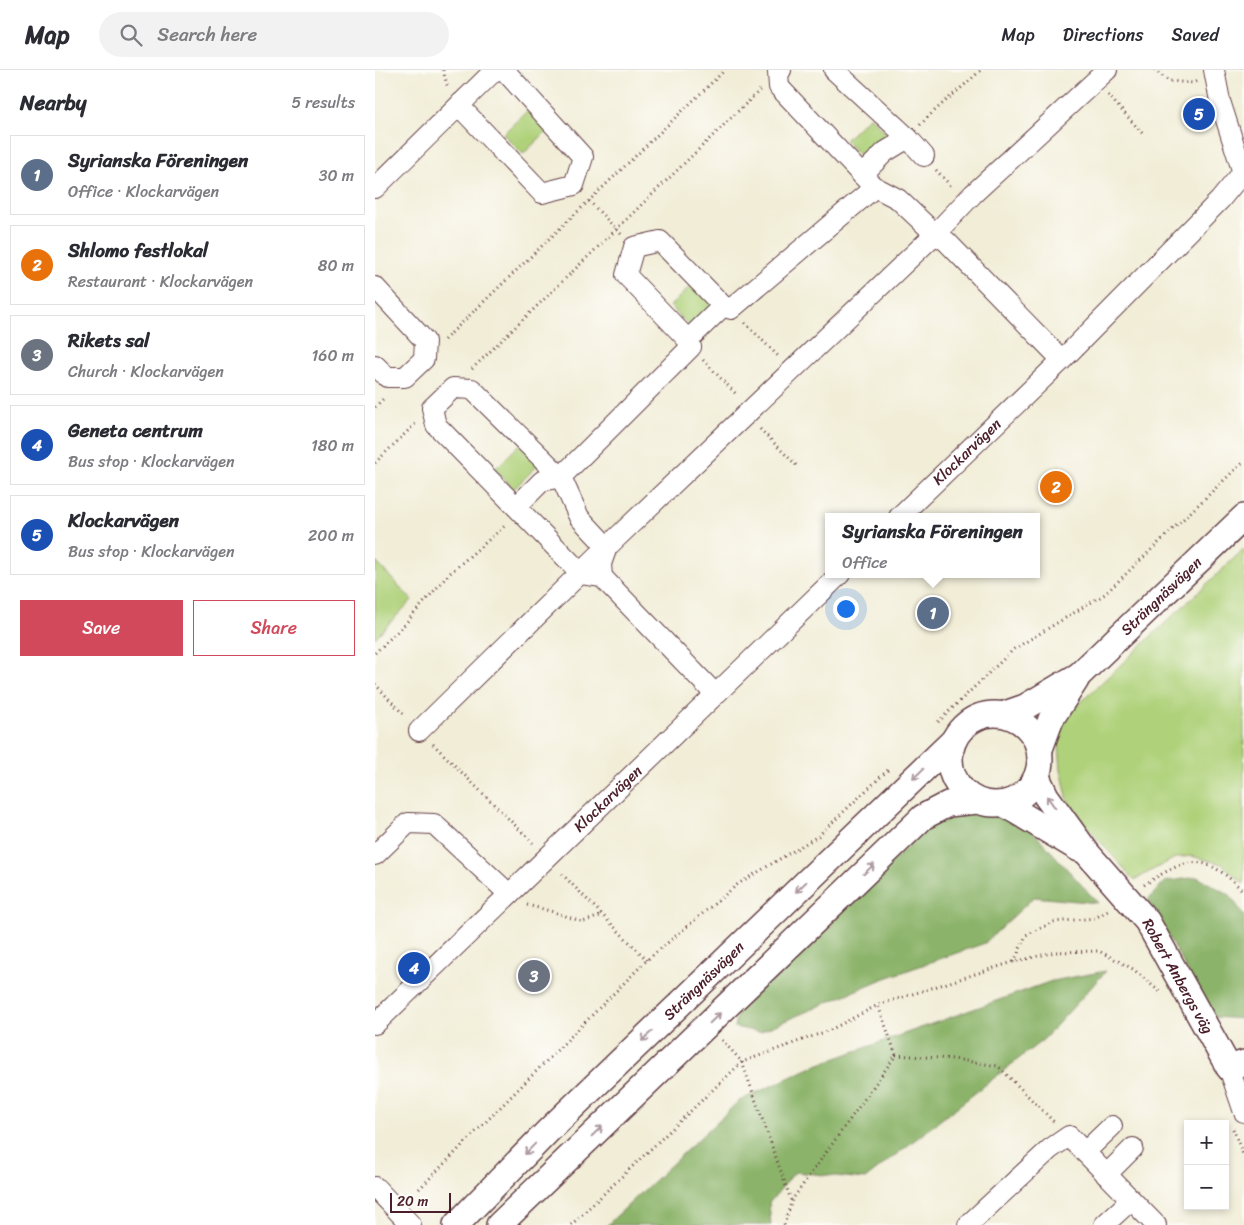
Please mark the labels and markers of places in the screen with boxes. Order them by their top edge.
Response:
pin: 5 [1183,95,1215,133]
pin: 2 [1040,468,1072,506]
pin: 1 [917,594,949,632]
pin: 4 [398,949,430,987]
pin: 3 [518,957,550,995]

